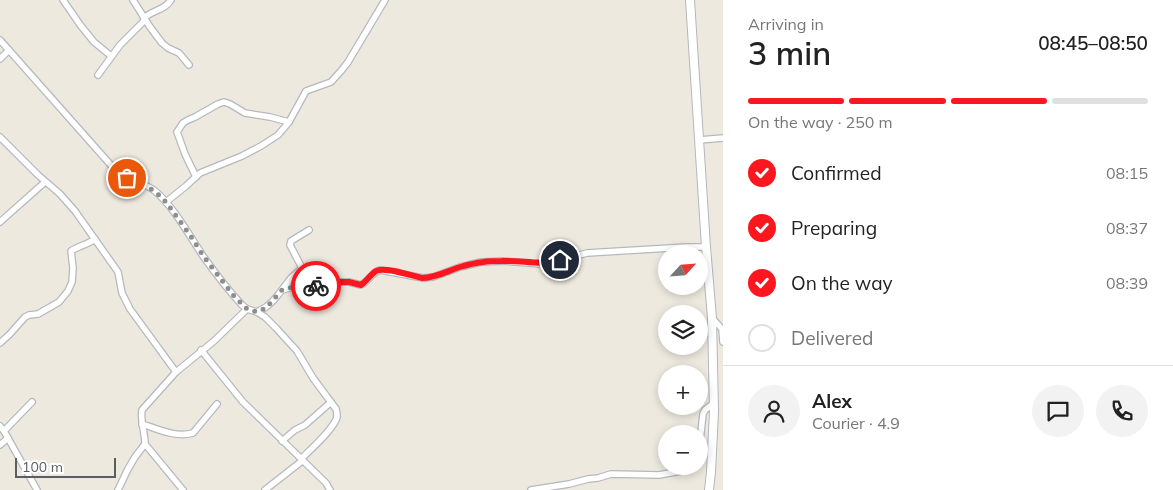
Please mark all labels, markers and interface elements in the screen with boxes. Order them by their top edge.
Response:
text: Arriving in [748,14,824,34]
text: 08:45–08:50 [1038,31,1148,55]
text: 3 min [748,33,831,73]
text: On the way · 250 m [748,112,893,132]
pin [106,157,148,199]
icon: check [748,159,776,187]
text: Confirmed [791,161,882,185]
text: 08:15 [1106,163,1148,183]
icon: bag [113,164,141,192]
icon: check [748,214,776,242]
text: Preparing [791,216,877,240]
text: 08:37 [1106,218,1148,238]
pin [539,239,581,281]
north arrow [658,245,708,295]
map controls [658,245,708,475]
icon: home [546,246,574,274]
courier [291,261,341,311]
icon: check [748,269,776,297]
text: On the way [791,271,893,295]
icon: bike [302,272,330,300]
text: 08:39 [1106,273,1148,293]
button: layers [658,305,708,355]
text: Delivered [791,326,873,350]
button: + [658,365,708,415]
button: person [748,385,800,437]
button: chat [1032,385,1084,437]
button: phone [1096,385,1148,437]
text: Alex [812,389,852,413]
text: Courier · 4.9 [812,413,900,433]
button: − [658,425,708,475]
scale bar [15,455,116,478]
text: 100 m [22,458,63,476]

